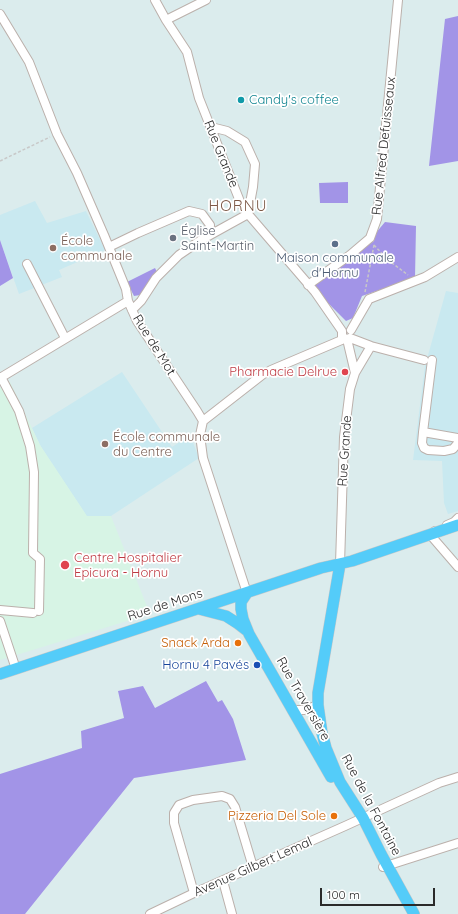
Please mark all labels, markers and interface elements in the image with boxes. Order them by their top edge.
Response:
street label: Rue Alfred Defuisseaux [369,76,399,216]
place label: Candy's coffee [249,92,339,108]
marker: Candy's coffee [236,95,246,105]
street label: Rue Grande [200,118,242,190]
district label: HORNU [209,197,267,215]
place label: Église Saint-Martin [181,223,254,254]
place label: École communale [61,233,132,264]
marker: Église Saint-Martin [168,233,178,243]
marker: Maison communale d'Hornu [330,239,340,249]
marker: École communale [48,243,58,253]
place label: Maison communale d'Hornu [276,250,394,281]
street label: Rue de Mot [129,312,179,378]
place label: Pharmacie Delrue [229,364,337,380]
marker: Pharmacie Delrue [340,367,350,377]
street label: Rue Grande [335,415,355,487]
place label: École communale du Centre [113,429,220,460]
marker: École communale du Centre [100,439,110,449]
place label: Centre Hospitalier Epicura - Hornu [74,550,182,581]
marker: Centre Hospitalier Epicura - Hornu [59,559,71,571]
street label: Rue de Mons [126,586,204,624]
place label: Snack Arda [161,635,230,651]
marker: Snack Arda [233,638,243,648]
street label: Rue Traversière [273,654,333,744]
place label: Hornu 4 Pavés [162,657,249,673]
marker: Hornu 4 Pavés [252,660,262,670]
street label: Rue de la Fontaine [338,752,404,858]
place label: Pizzeria Del Sole [228,808,326,824]
marker: Pizzeria Del Sole [329,811,339,821]
street label: Avenue Gilbert Lemal [191,834,315,900]
scale bar [322,880,437,906]
text: 100 m [327,887,360,902]

